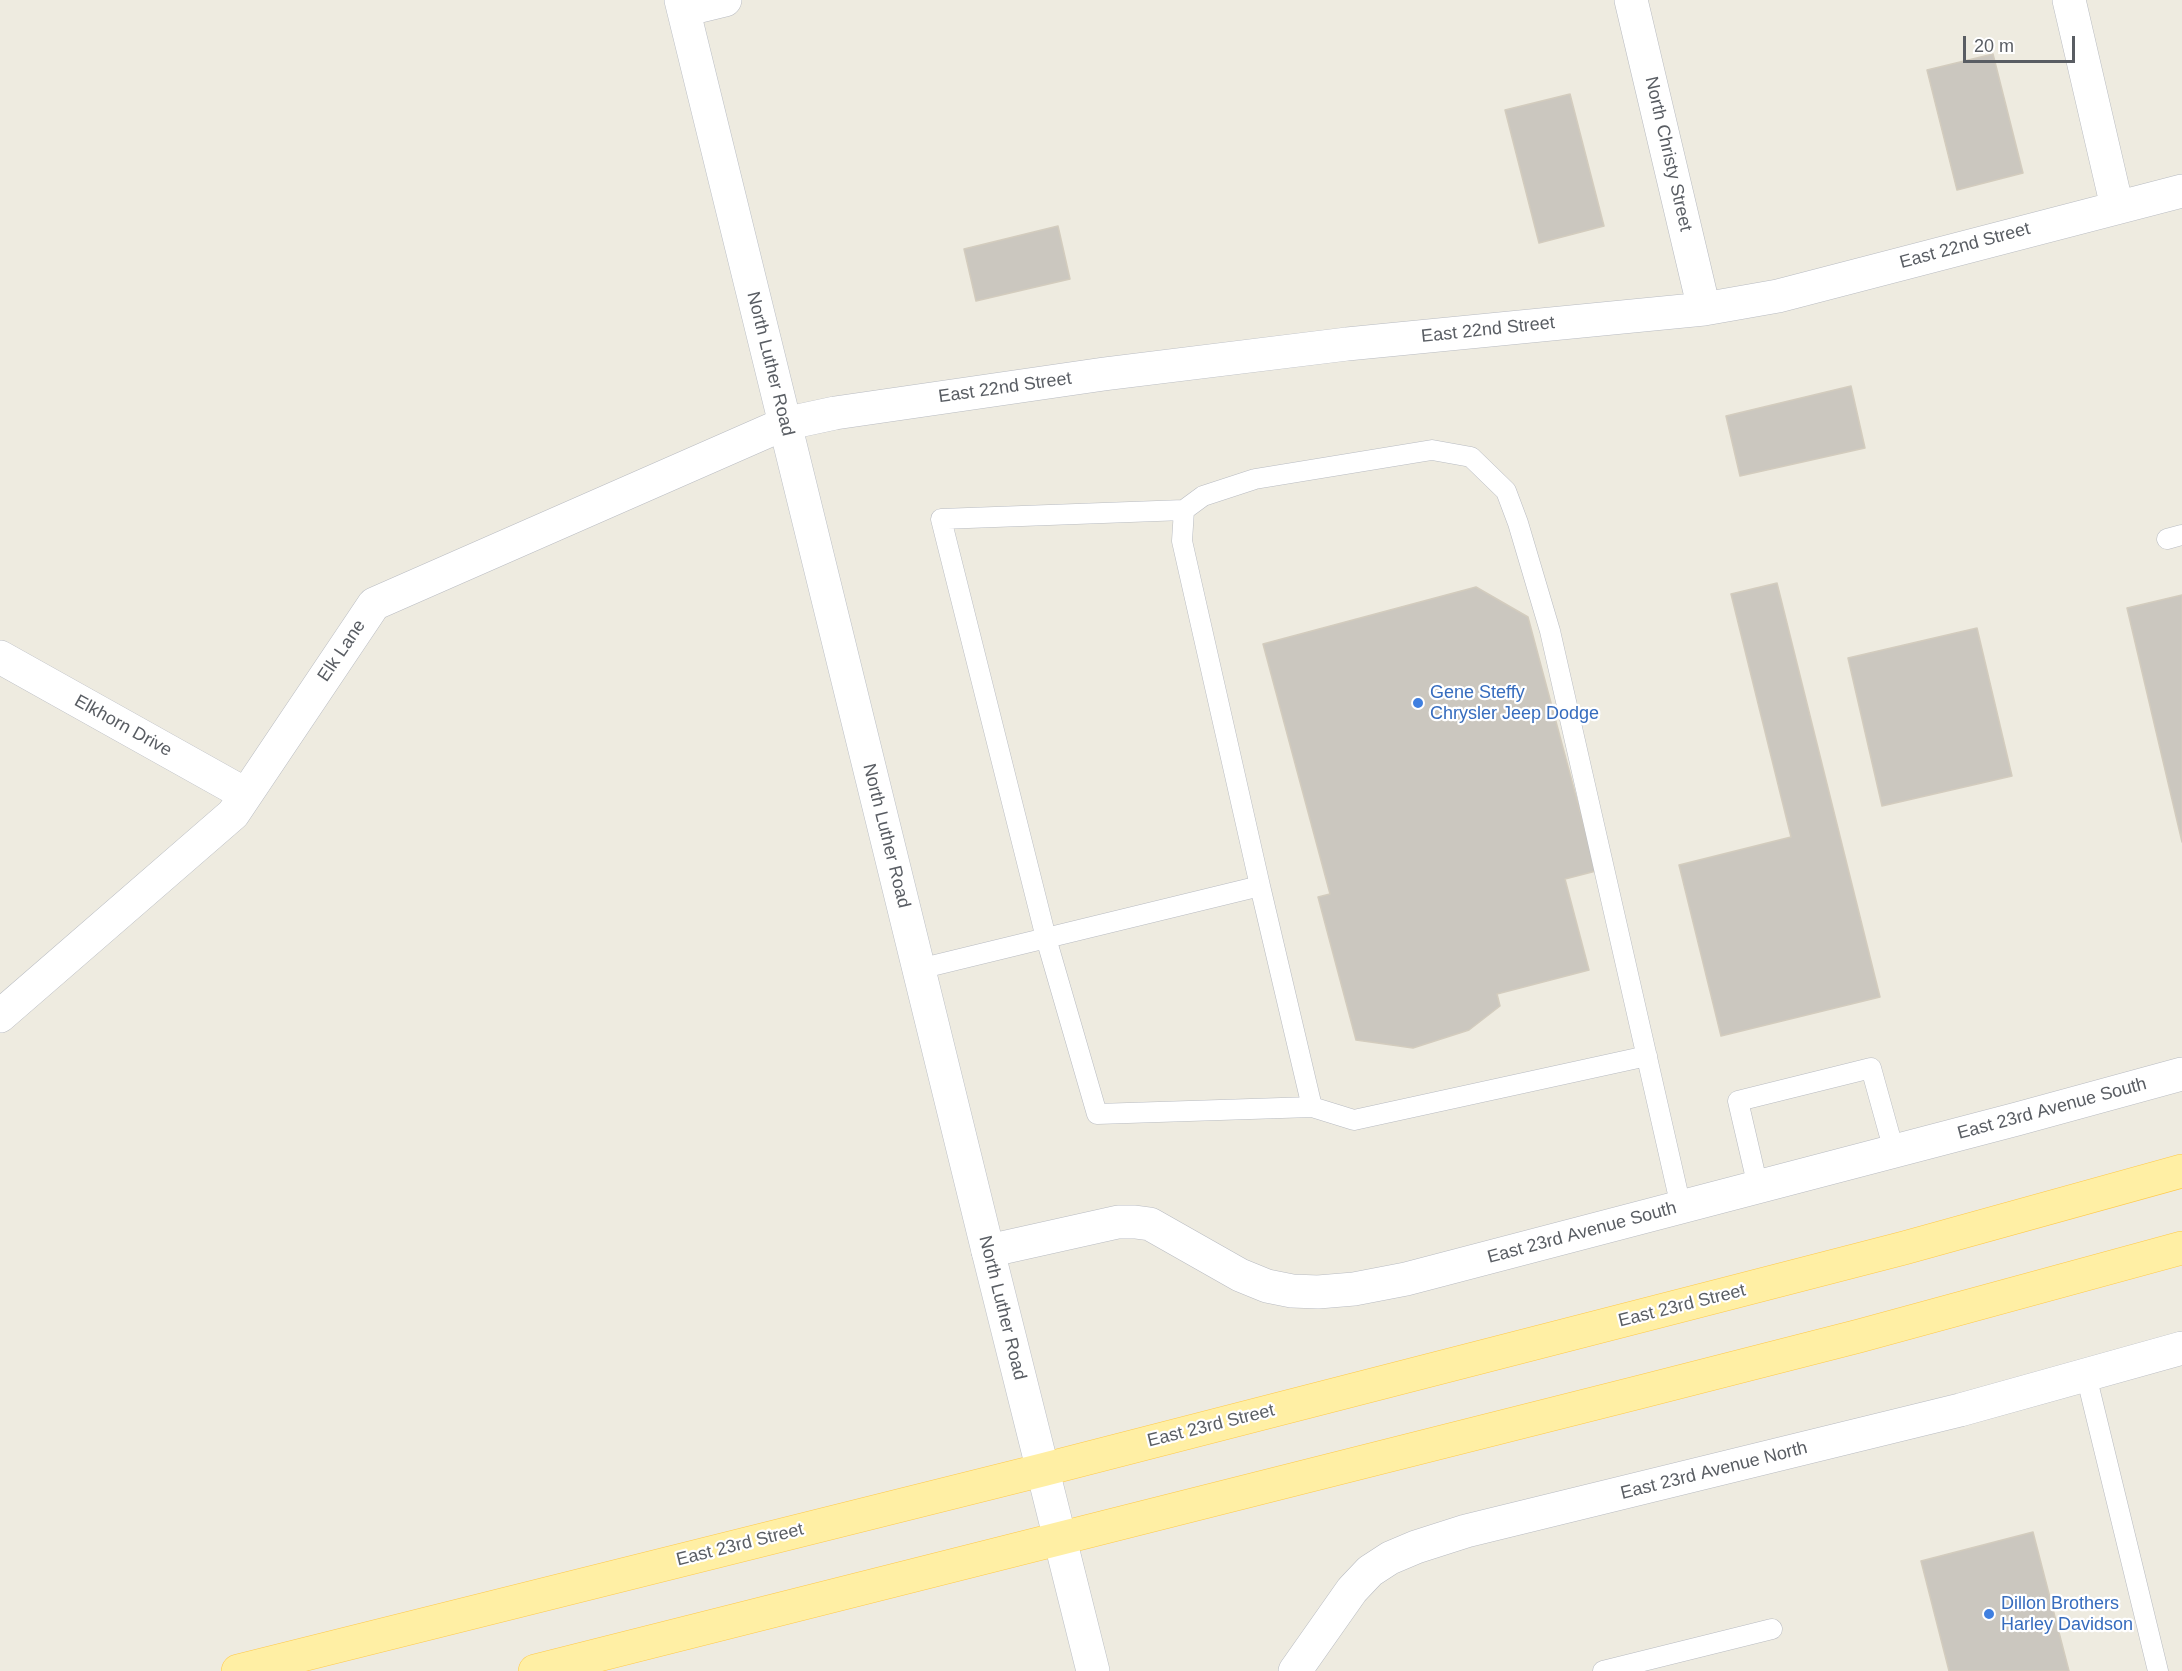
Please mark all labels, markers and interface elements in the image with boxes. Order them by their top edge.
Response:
scale bar [1966,24,2078,62]
text: 20 m [1974,36,2014,56]
street label: North Christy Street [1640,75,1696,233]
street label: East 22nd Street [1897,218,2033,274]
street label: North Luther Road [742,290,798,438]
street label: East 22nd Street [1420,312,1556,348]
street label: East 22nd Street [937,368,1073,408]
street label: Elk Lane [313,616,371,686]
place label: Gene Steffy Chrysler Jeep Dodge [1430,682,1599,724]
street label: Elkhorn Drive [71,690,175,762]
marker: Gene Steffy Chrysler Jeep Dodge [1411,696,1425,710]
street label: North Luther Road [858,762,914,910]
street label: East 23rd Avenue South [1955,1073,2149,1145]
street label: East 23rd Avenue South [1485,1197,1679,1269]
street label: North Luther Road [974,1234,1030,1382]
street label: East 23rd Street [1616,1280,1748,1332]
street label: East 23rd Street [1145,1400,1277,1452]
street label: East 23rd Avenue North [1618,1437,1810,1505]
street label: East 23rd Street [674,1519,806,1571]
place label: Dillon Brothers Harley Davidson [2001,1593,2133,1636]
marker: Dillon Brothers Harley Davidson [1982,1607,1996,1621]

